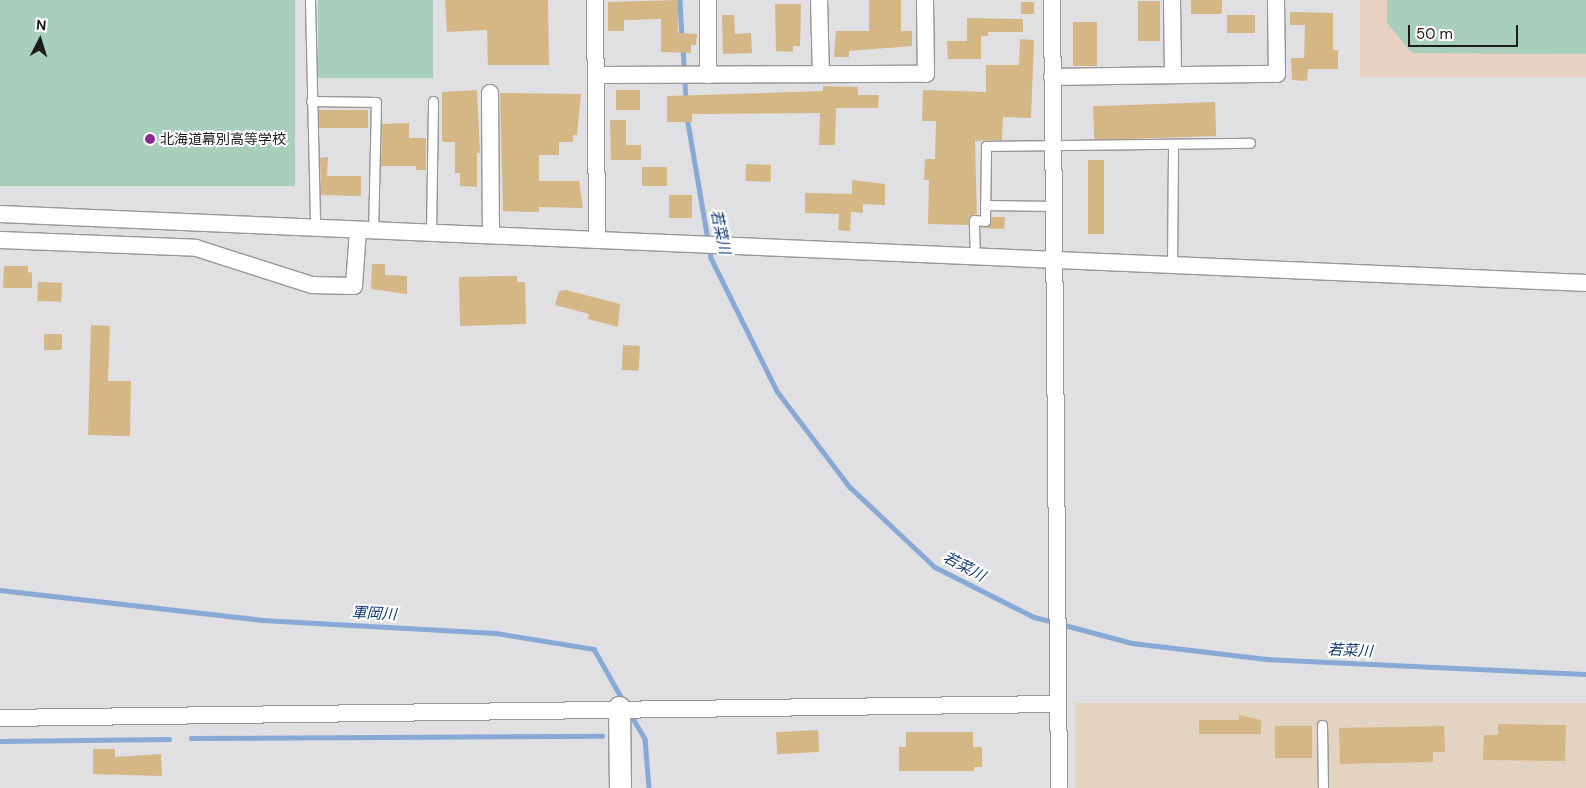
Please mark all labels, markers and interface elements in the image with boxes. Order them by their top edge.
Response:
north arrow [15,15,65,65]
scale bar [1411,15,1521,47]
text: N [35,16,47,34]
text: 50 m [1416,24,1453,44]
place label: 北海道幕別高等学校 [160,131,286,147]
marker: 北海道幕別高等学校 [144,133,156,145]
water label: 若菜川 [707,208,733,256]
water label: 若菜川 [940,548,988,586]
water label: 軍岡川 [351,604,397,624]
water label: 若菜川 [1327,641,1373,661]

